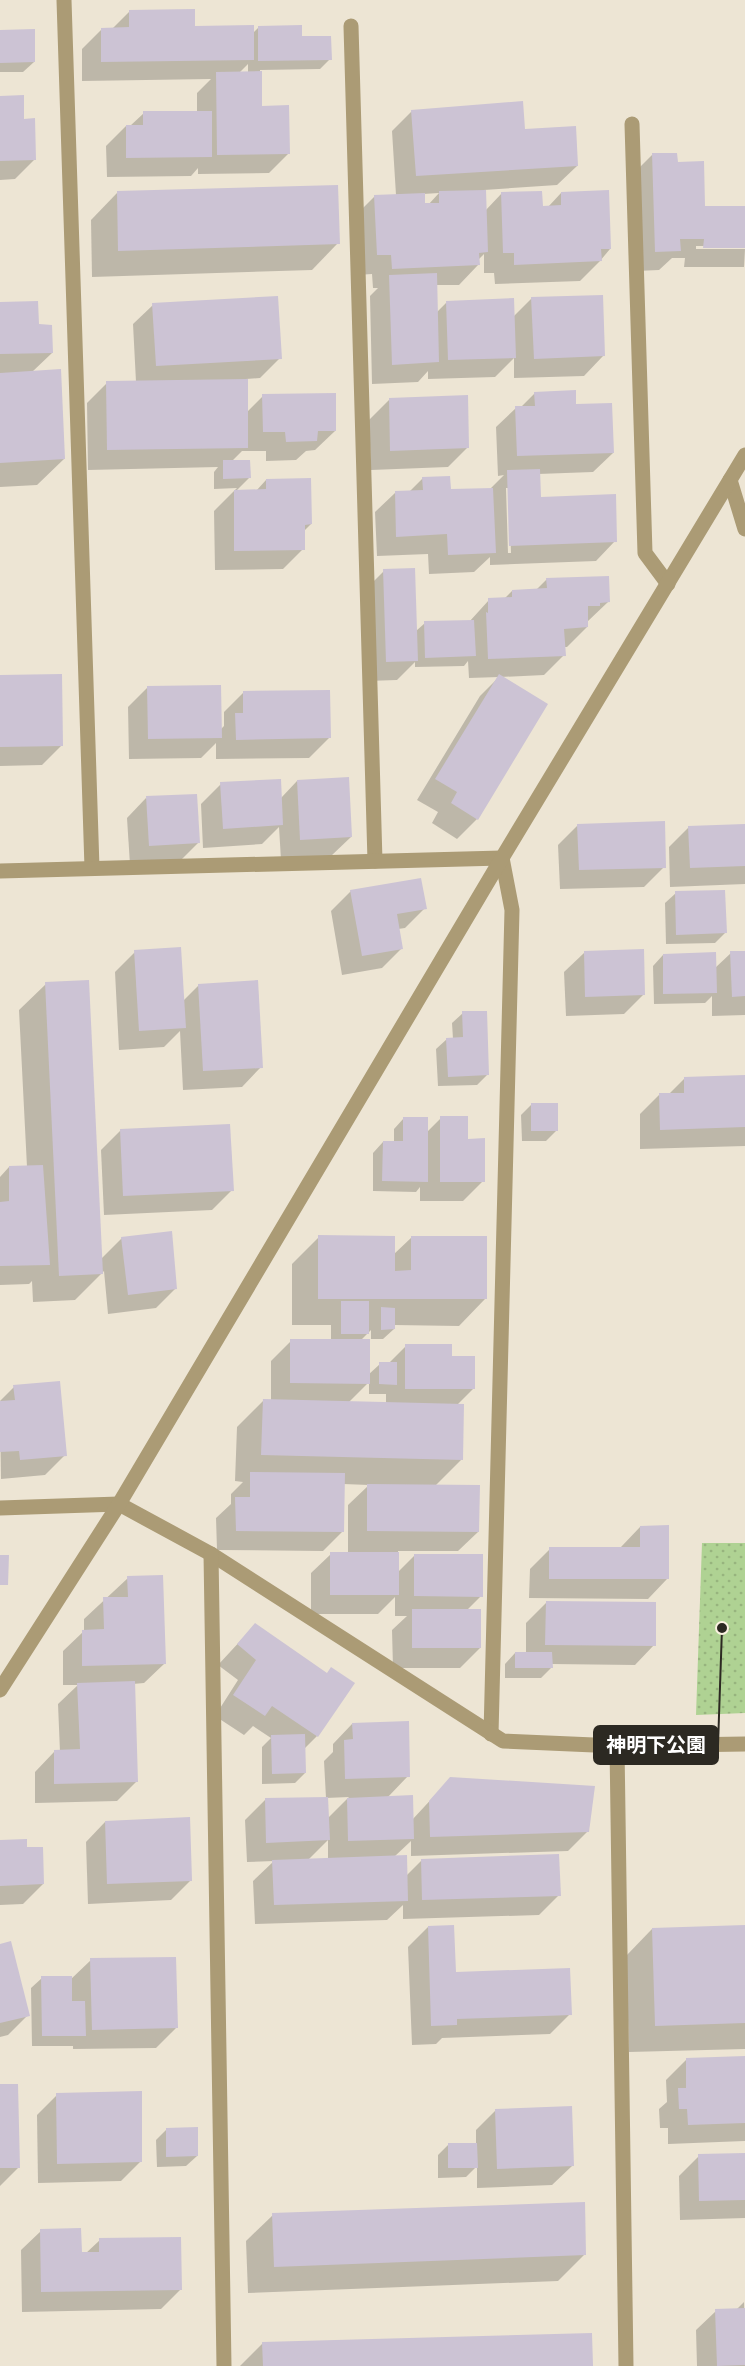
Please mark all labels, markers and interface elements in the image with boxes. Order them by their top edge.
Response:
callout: 神明下公園 [594,1726,718,1764]
text: 神明下公園 [606,1733,706,1756]

